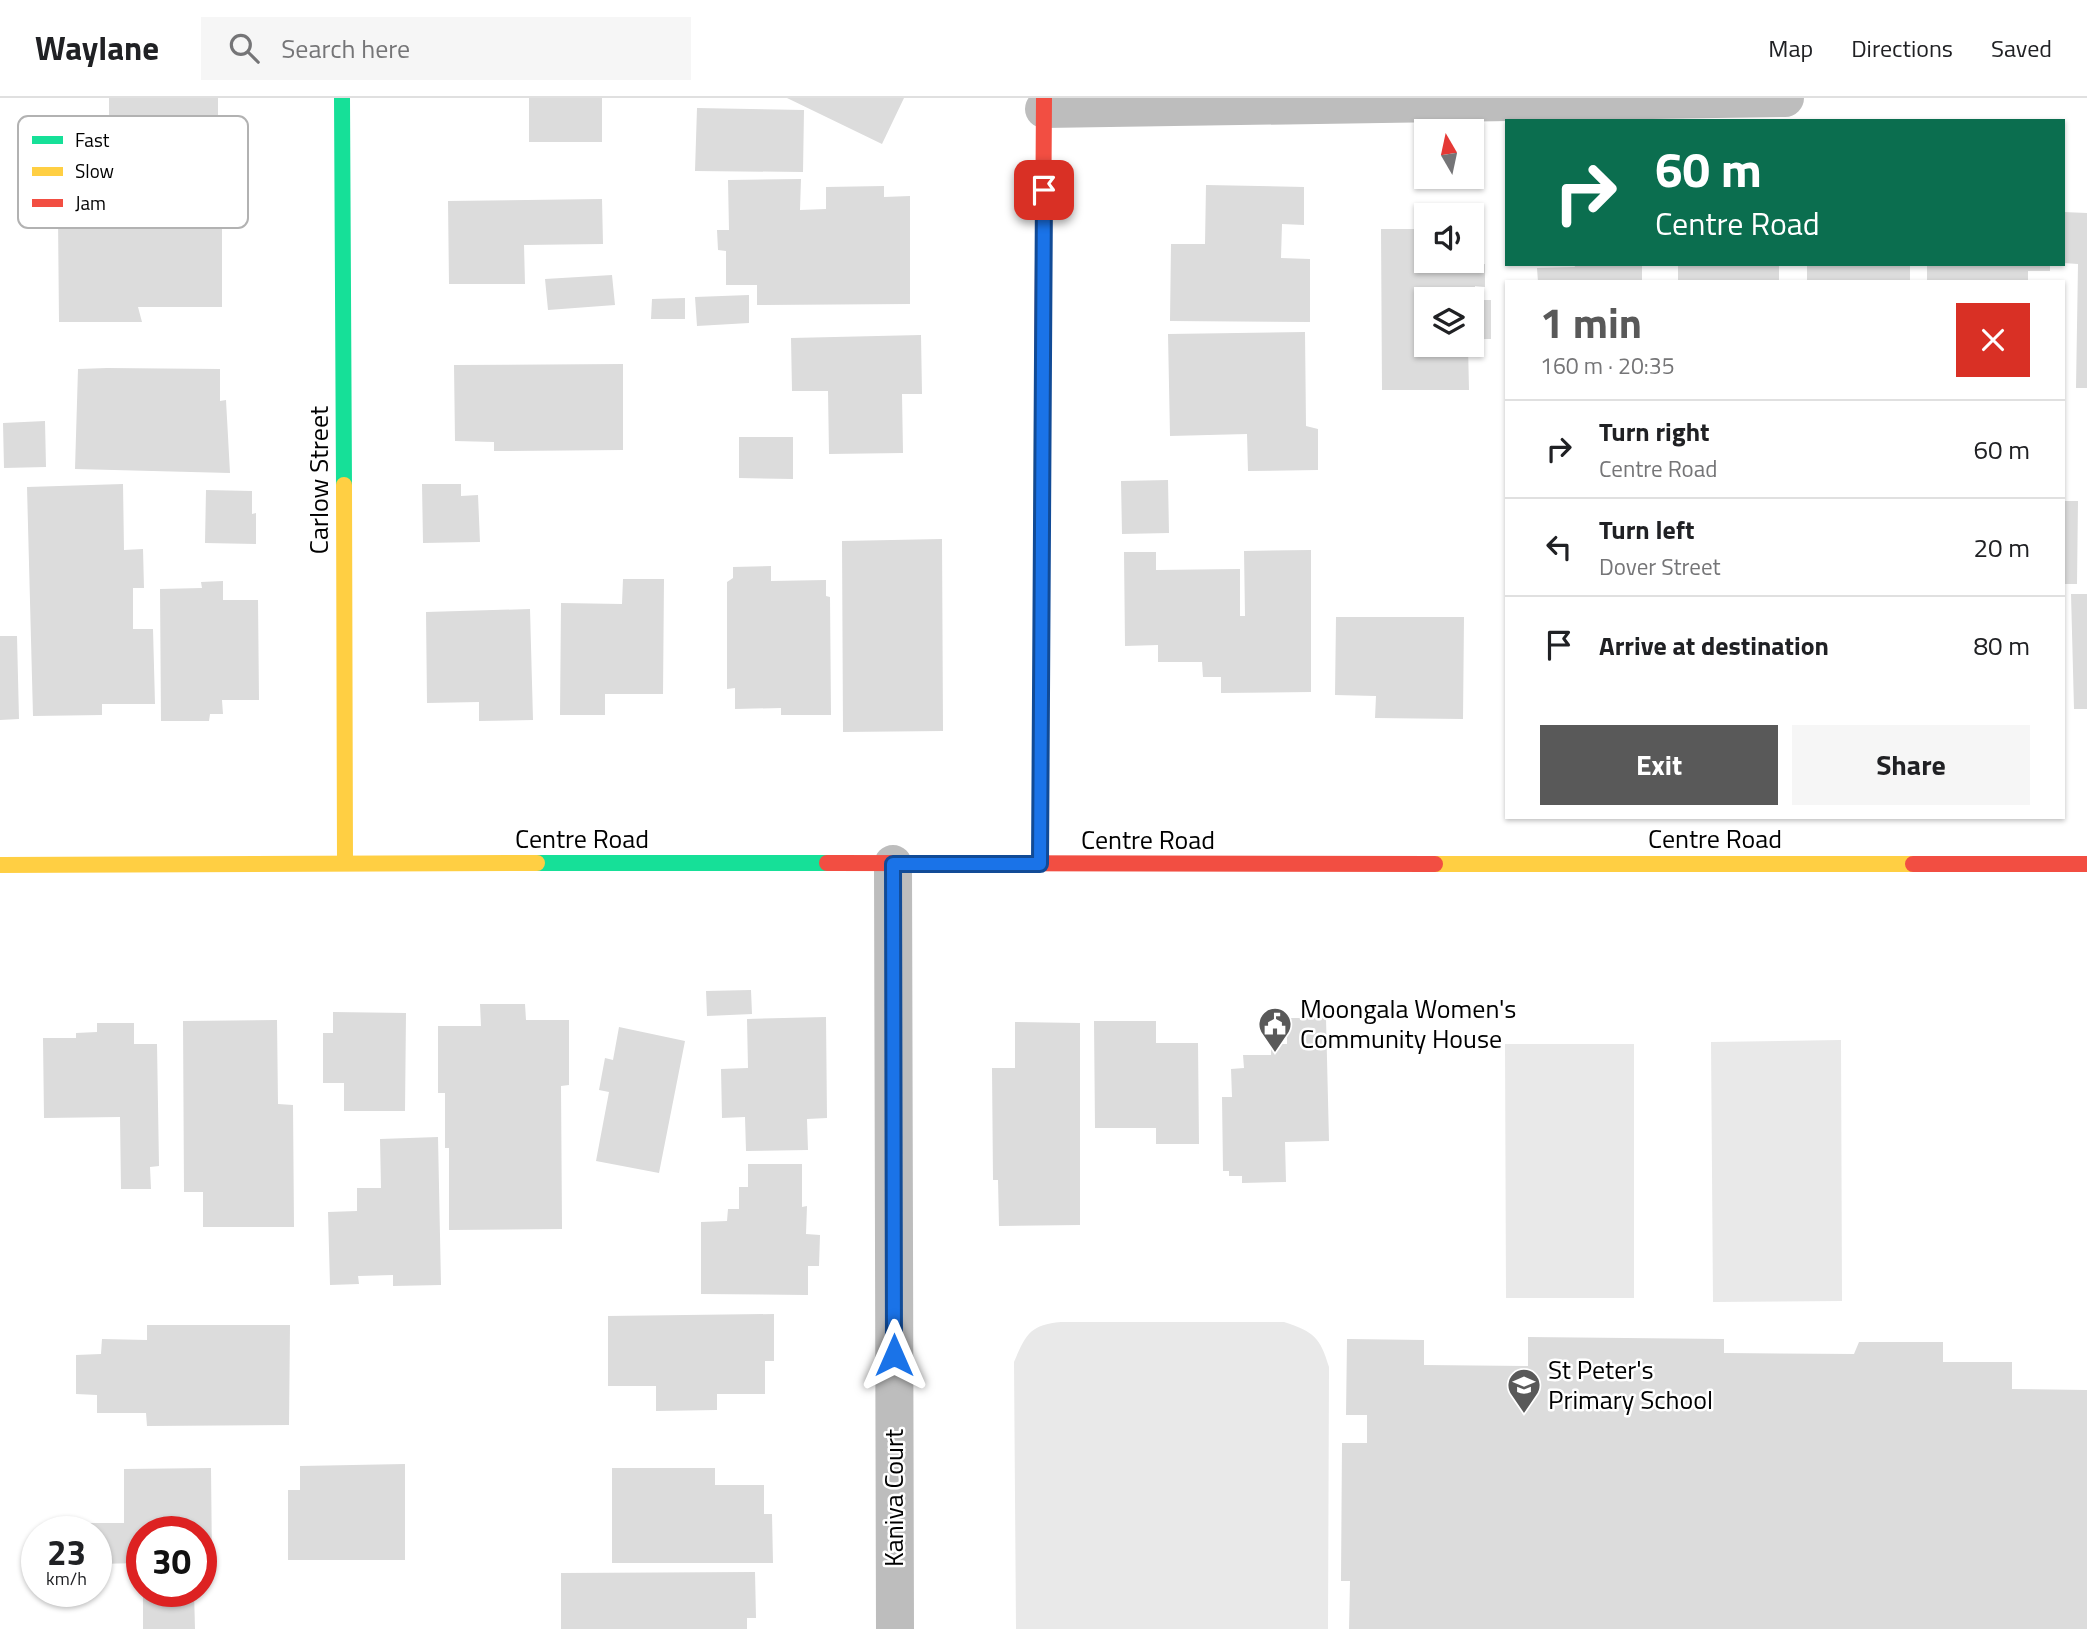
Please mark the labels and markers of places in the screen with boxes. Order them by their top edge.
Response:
pin [1014,160,1074,220]
place label: Moongala Women's Community House [1300,989,1516,1058]
public building icon: Moongala Women's Community House [1256,1005,1294,1054]
place label: St Peter's Primary School [1548,1350,1713,1419]
school or university icon: St Peter's Primary School [1505,1366,1543,1415]

